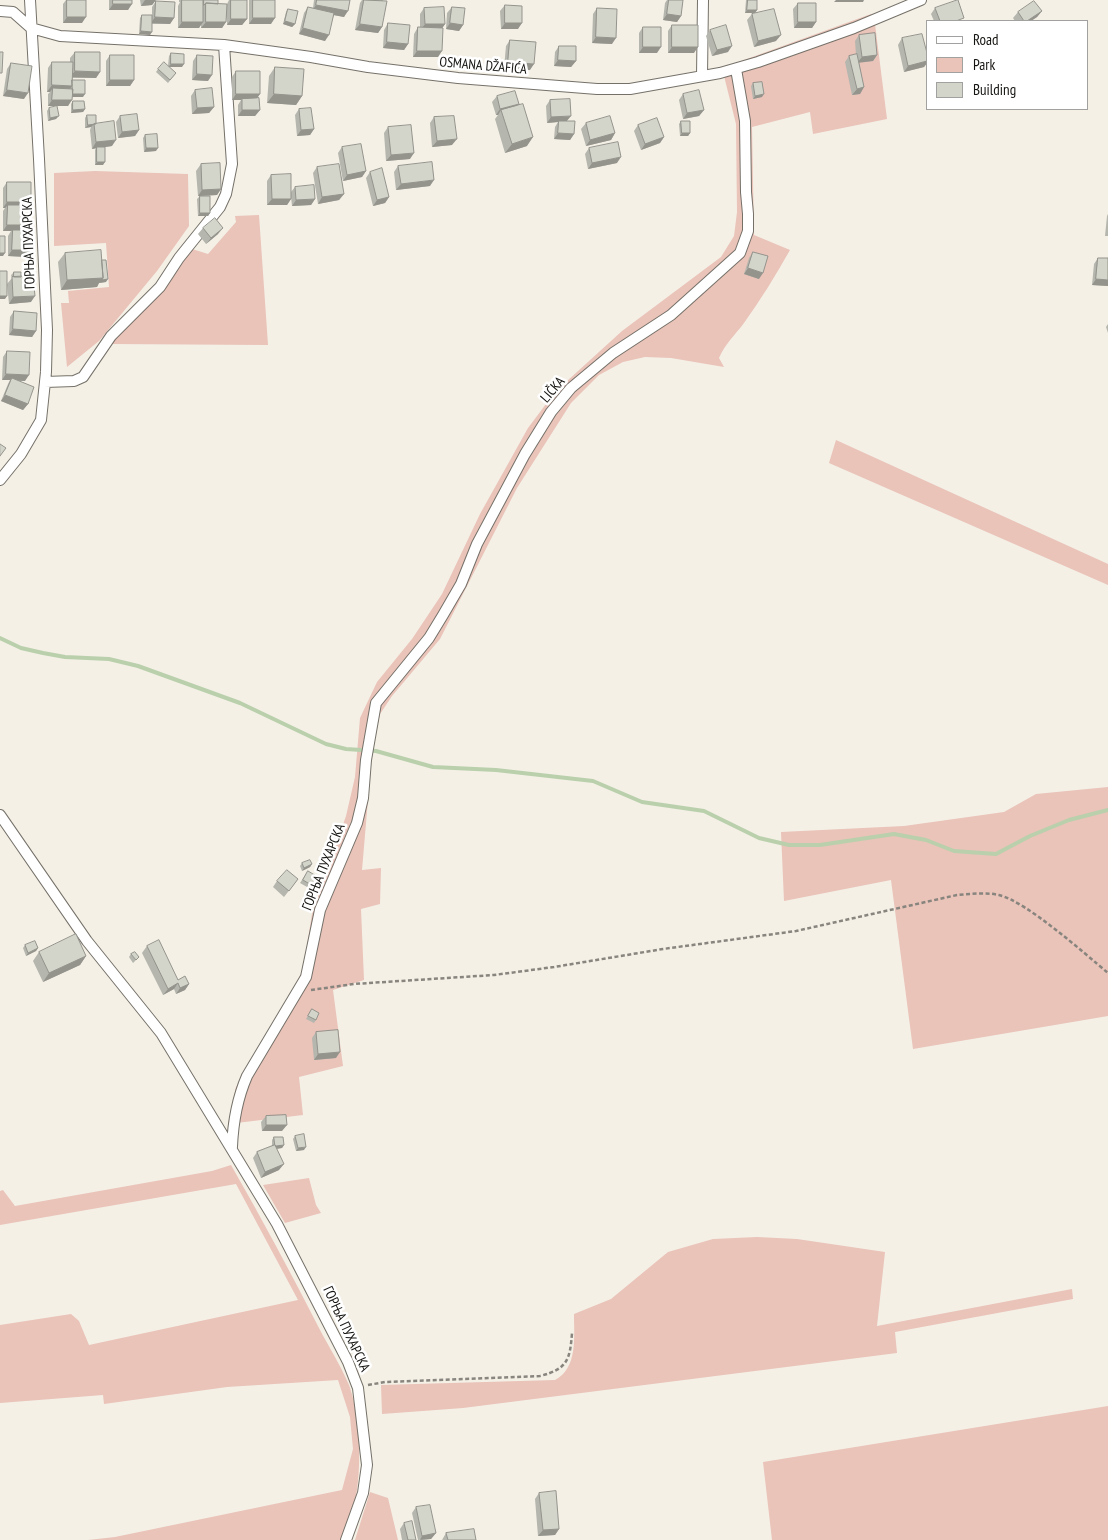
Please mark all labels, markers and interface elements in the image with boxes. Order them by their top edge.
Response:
legend [926,20,1088,110]
text: Road [973,30,999,49]
street label: OSMANA DŽAFIĆA [439,54,527,78]
text: Park [973,55,995,74]
text: Building [973,80,1016,99]
street label: ГОРЊА ПУХАРСКА [19,197,39,289]
street label: LIČKA [537,374,569,406]
street label: ГОРЊА ПУХАРСКА [299,821,349,913]
street label: ГОРЊА ПУХАРСКА [319,1284,373,1374]

